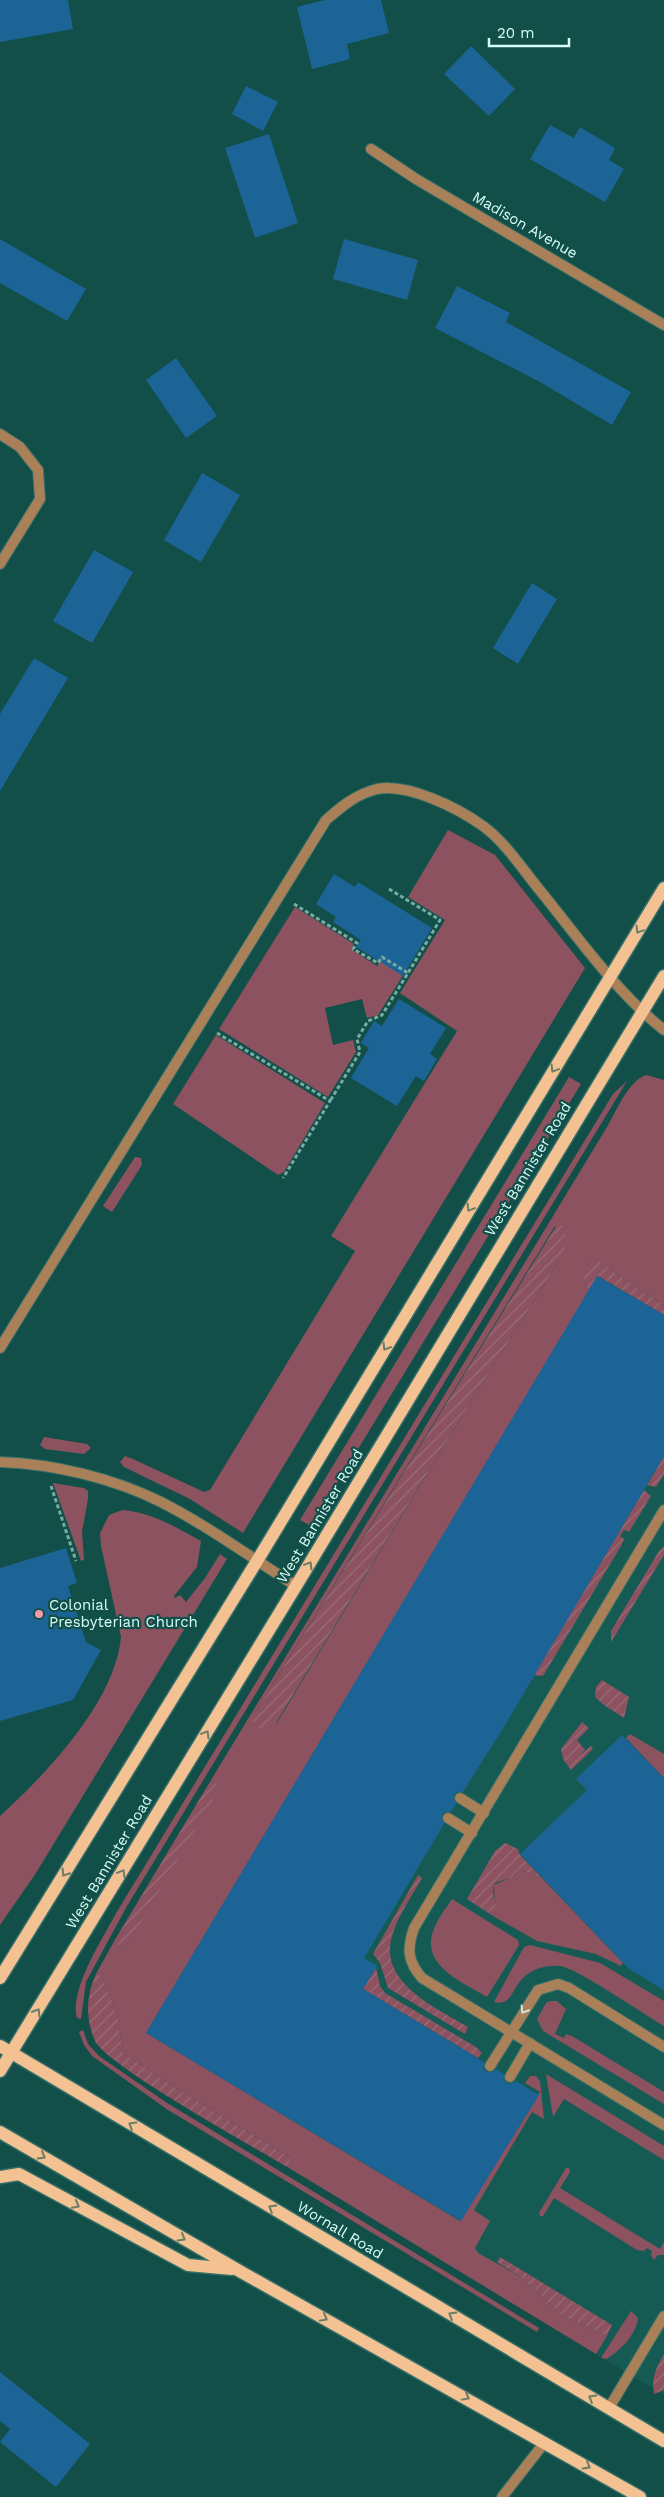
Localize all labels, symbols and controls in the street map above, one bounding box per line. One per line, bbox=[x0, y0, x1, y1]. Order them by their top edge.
scale bar bbox=[489, 15, 569, 47]
text: 20 m bbox=[497, 24, 535, 42]
street label: Madison Avenue bbox=[469, 188, 581, 262]
one-way arrow bbox=[635, 925, 645, 934]
one-way arrow bbox=[551, 1063, 561, 1072]
street label: West Bannister Road bbox=[481, 1099, 575, 1239]
one-way arrow bbox=[467, 1203, 477, 1212]
one-way arrow bbox=[383, 1342, 393, 1351]
street label: West Bannister Road bbox=[273, 1446, 367, 1586]
one-way arrow bbox=[302, 1562, 312, 1571]
place label: Colonial Presbyterian Church bbox=[49, 1596, 198, 1631]
marker: Colonial Presbyterian Church bbox=[33, 1608, 45, 1620]
one-way arrow bbox=[200, 1730, 210, 1739]
street label: West Bannister Road bbox=[62, 1792, 156, 1932]
one-way arrow bbox=[62, 1868, 72, 1877]
one-way arrow bbox=[115, 1869, 125, 1878]
one-way arrow bbox=[521, 2005, 530, 2014]
one-way arrow bbox=[31, 2008, 40, 2017]
one-way arrow bbox=[129, 2121, 138, 2131]
one-way arrow bbox=[37, 2150, 46, 2160]
street label: Wornall Road bbox=[294, 2197, 386, 2263]
one-way arrow bbox=[71, 2199, 80, 2209]
one-way arrow bbox=[268, 2204, 277, 2214]
one-way arrow bbox=[177, 2232, 186, 2242]
one-way arrow bbox=[318, 2312, 327, 2322]
one-way arrow bbox=[449, 2312, 458, 2322]
one-way arrow bbox=[460, 2391, 469, 2401]
one-way arrow bbox=[589, 2394, 598, 2404]
one-way arrow bbox=[582, 2460, 591, 2470]

